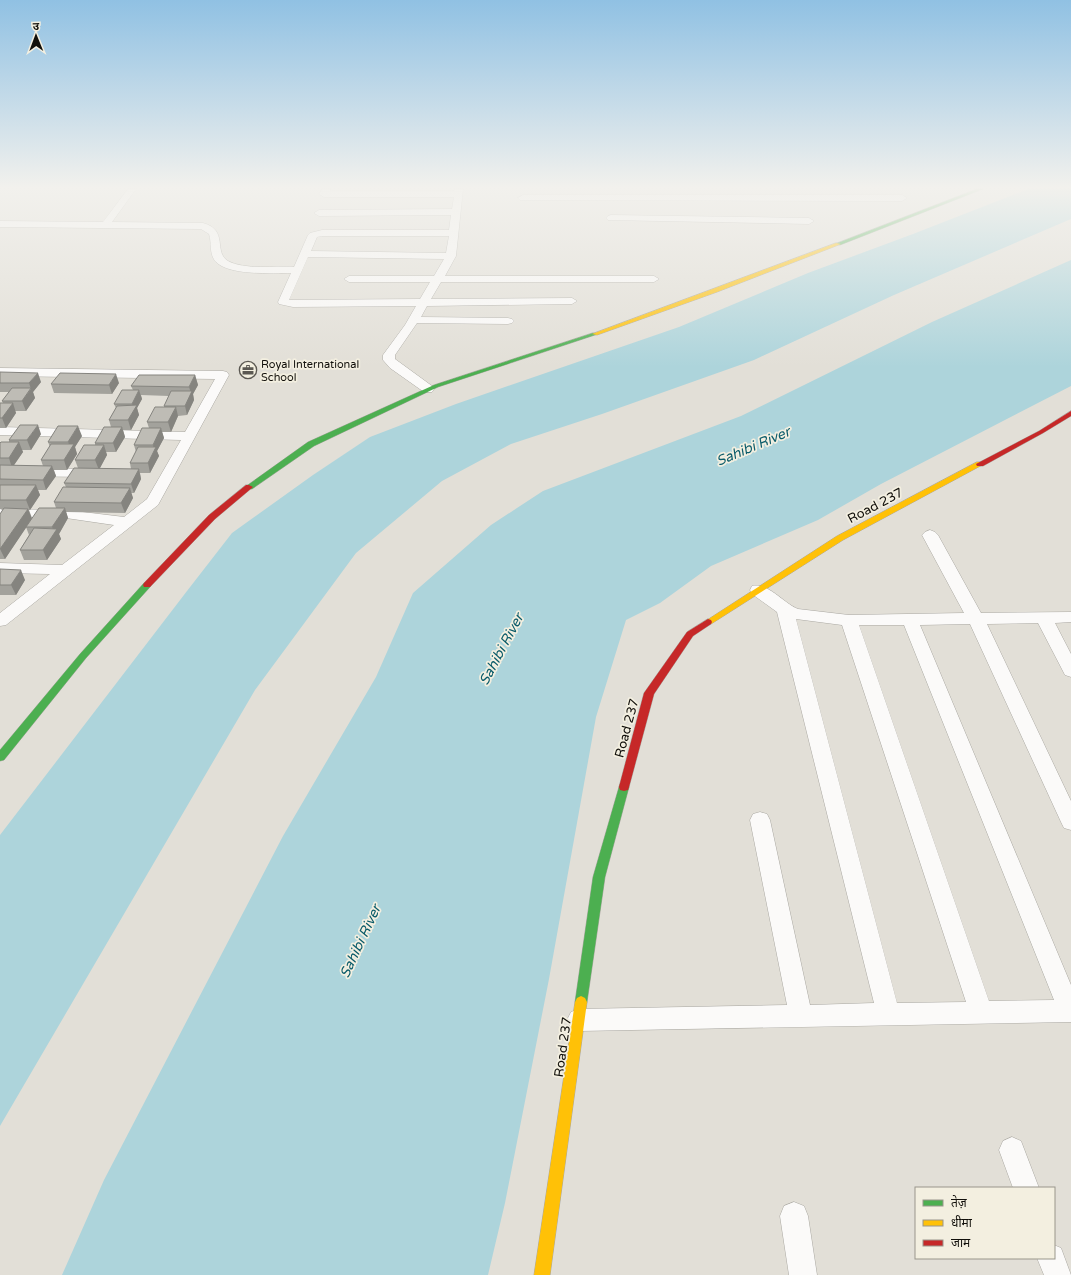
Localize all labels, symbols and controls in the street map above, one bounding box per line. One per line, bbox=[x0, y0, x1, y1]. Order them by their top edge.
north arrow bbox=[16, 16, 56, 56]
text: उ bbox=[33, 20, 40, 33]
place label: Royal International School bbox=[261, 358, 359, 384]
office icon: Royal International School bbox=[238, 360, 258, 380]
water label: Sahibi River bbox=[714, 423, 794, 470]
street label: Road 237 bbox=[845, 485, 906, 527]
water label: Sahibi River bbox=[476, 609, 528, 688]
street label: Road 237 bbox=[611, 697, 643, 760]
water label: Sahibi River bbox=[336, 901, 385, 980]
street label: Road 237 bbox=[551, 1016, 575, 1078]
legend bbox=[915, 1187, 1055, 1259]
text: तेज़ bbox=[951, 1195, 968, 1210]
text: धीमा bbox=[951, 1215, 973, 1230]
text: जाम bbox=[951, 1236, 971, 1250]

